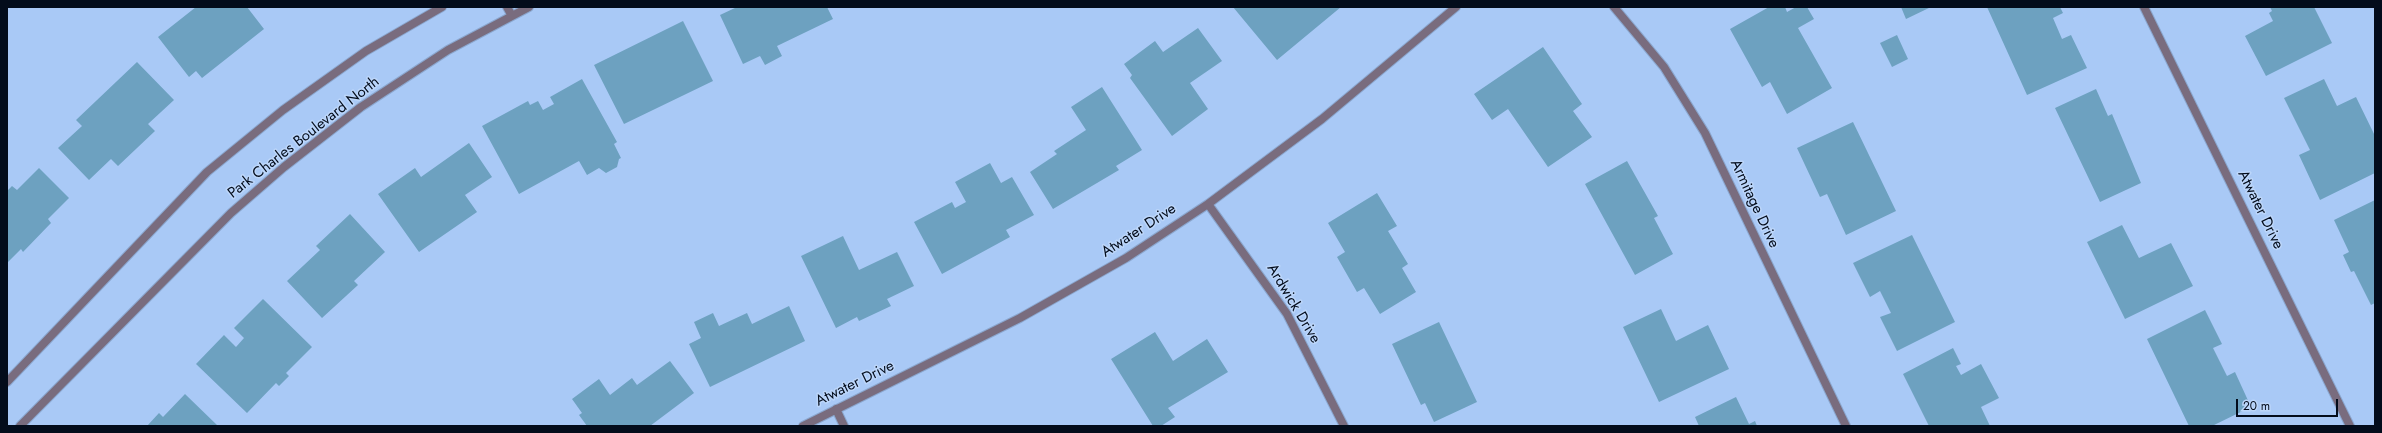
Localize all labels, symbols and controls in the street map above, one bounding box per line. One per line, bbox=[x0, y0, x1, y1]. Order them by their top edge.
street label: Park Charles Boulevard North bbox=[225, 73, 383, 203]
street label: Armitage Drive bbox=[1726, 157, 1782, 251]
street label: Atwater Drive bbox=[2233, 168, 2287, 252]
street label: Atwater Drive bbox=[1098, 200, 1180, 262]
street label: Ardwick Drive bbox=[1262, 261, 1324, 347]
street label: Atwater Drive bbox=[813, 357, 897, 411]
scale bar bbox=[2238, 391, 2340, 417]
text: 20 m bbox=[2243, 397, 2270, 415]

